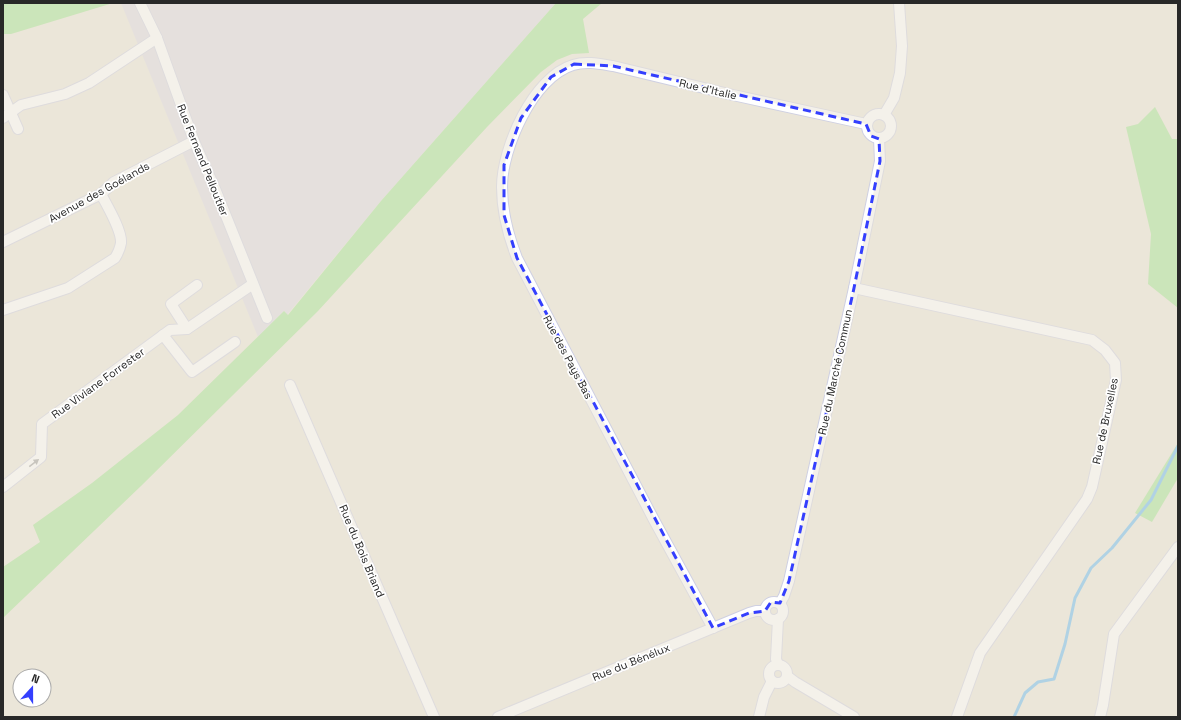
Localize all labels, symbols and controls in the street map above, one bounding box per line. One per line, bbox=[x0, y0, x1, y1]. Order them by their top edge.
street label: Rue d'Italie bbox=[678, 76, 738, 102]
street label: Rue Fernand Pelloutier bbox=[174, 102, 232, 218]
street label: Avenue des Goélands bbox=[46, 158, 152, 226]
street label: Rue du Marché Commun bbox=[815, 308, 855, 436]
street label: Rue des Pays Bas bbox=[540, 313, 596, 401]
street label: Rue Viviane Forrester bbox=[49, 344, 147, 422]
street label: Rue de Bruxelles bbox=[1089, 376, 1121, 465]
one-way arrow bbox=[28, 459, 39, 468]
street label: Rue du Bois Briand bbox=[336, 503, 388, 599]
street label: Rue du Bénélux bbox=[590, 640, 672, 684]
north arrow bbox=[12, 668, 52, 708]
text: N bbox=[30, 671, 42, 687]

